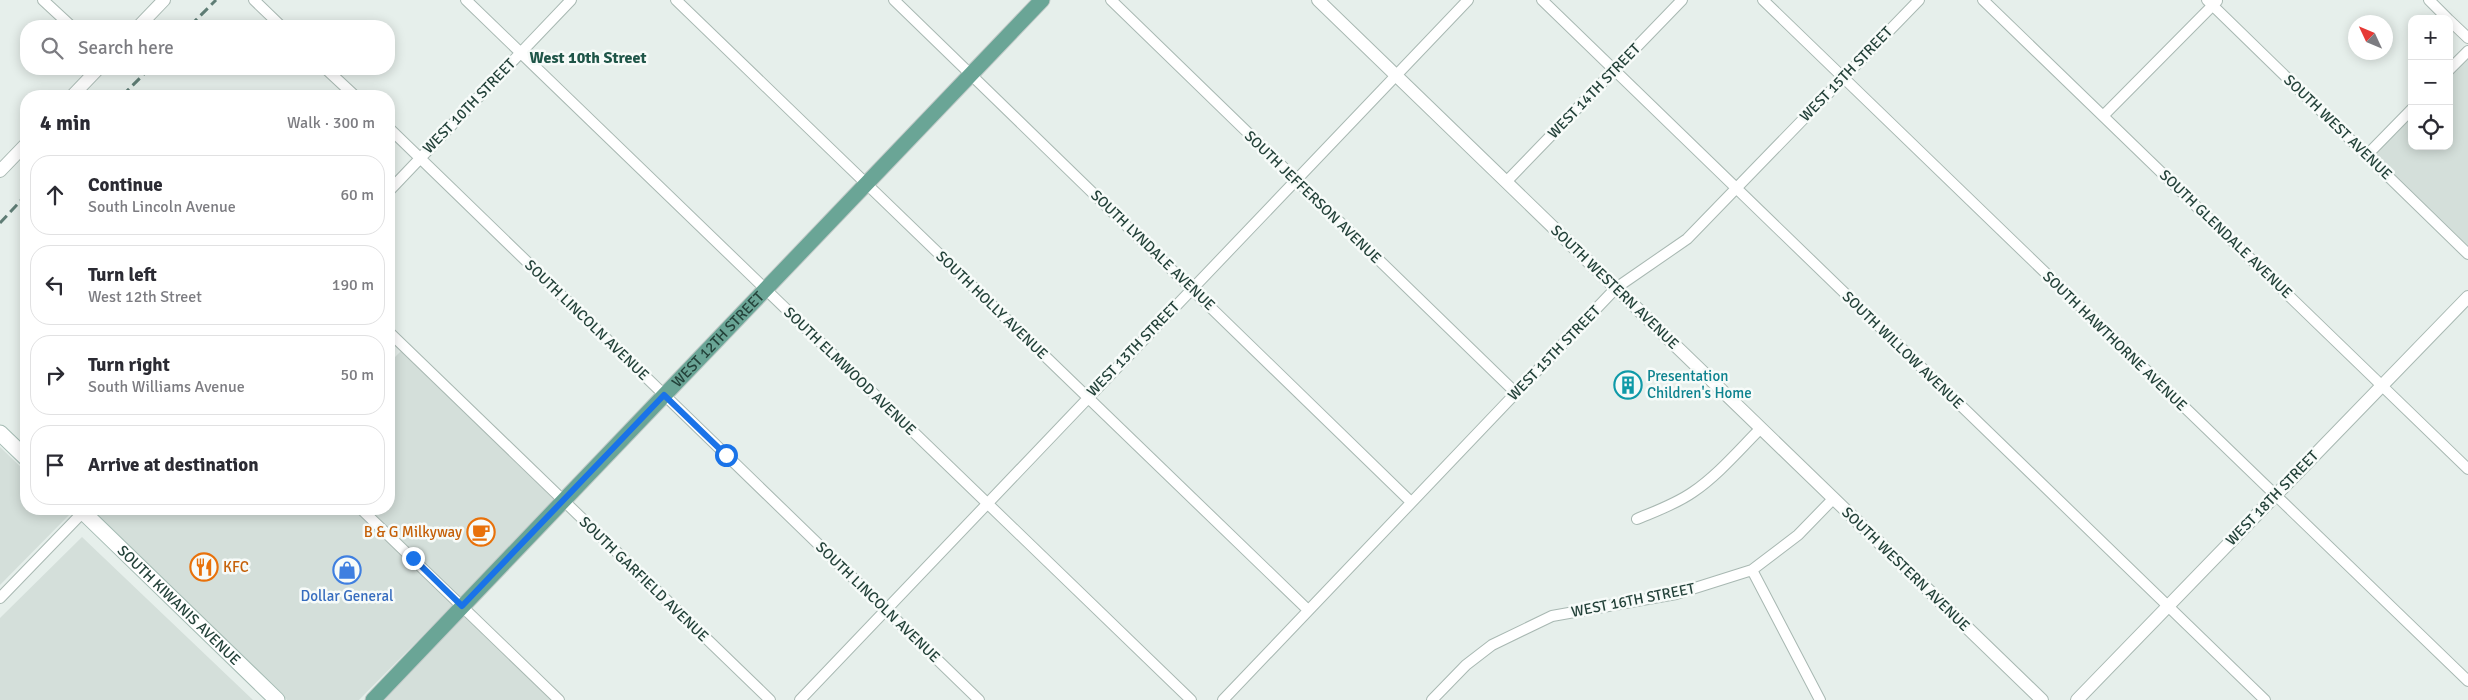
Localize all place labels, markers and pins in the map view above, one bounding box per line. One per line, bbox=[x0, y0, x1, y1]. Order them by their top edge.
place label: Presentation Children's Home bbox=[1647, 367, 1752, 402]
building icon: Presentation Children's Home bbox=[1613, 370, 1643, 400]
cafe icon: B & G Milkyway bbox=[466, 517, 496, 547]
place label: B & G Milkyway bbox=[364, 523, 462, 541]
restaurant icon: KFC bbox=[189, 552, 219, 582]
shop icon: Dollar General bbox=[332, 555, 362, 585]
place label: KFC bbox=[223, 558, 249, 576]
place label: Dollar General bbox=[301, 587, 393, 605]

